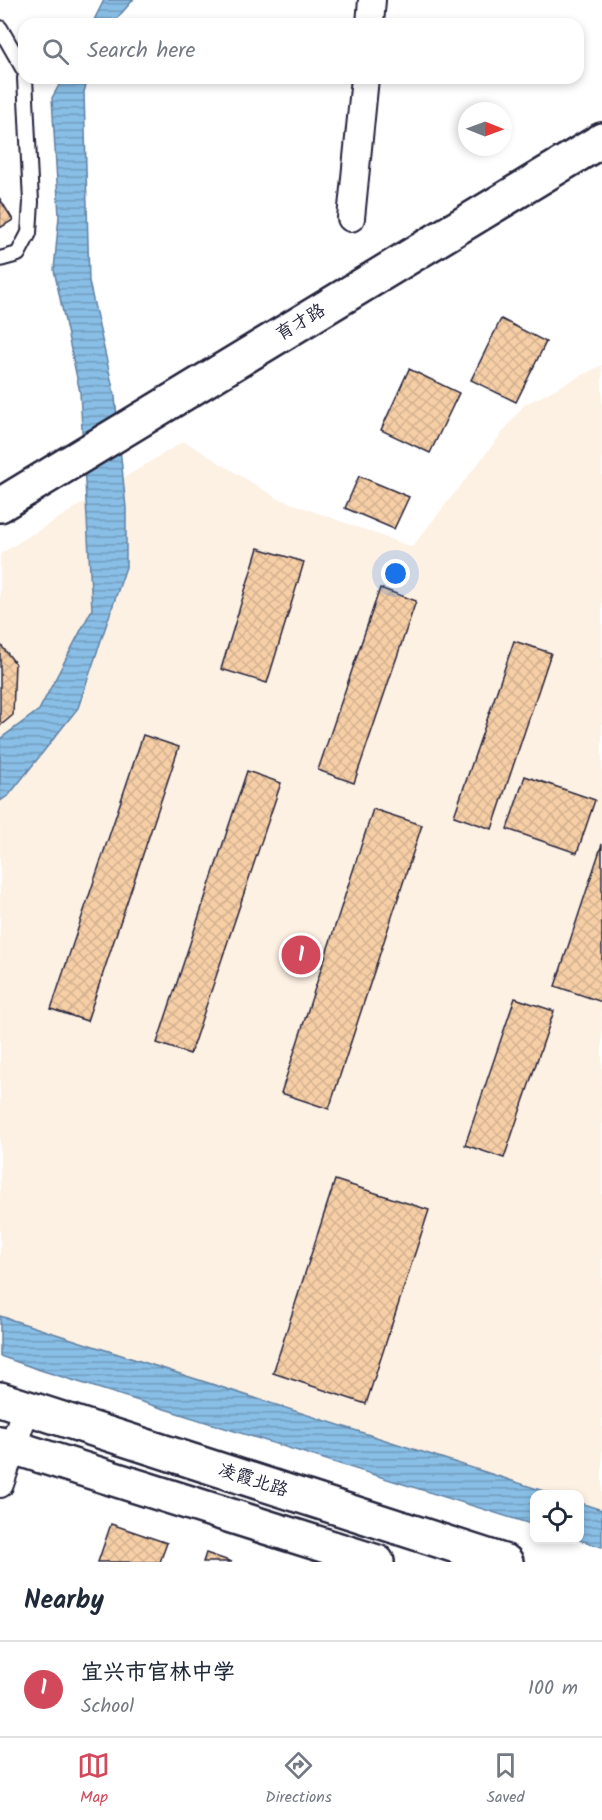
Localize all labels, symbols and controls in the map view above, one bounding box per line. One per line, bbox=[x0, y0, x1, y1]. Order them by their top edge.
search box bbox=[18, 18, 584, 84]
text: Search here bbox=[87, 34, 195, 69]
icon: search bbox=[39, 35, 72, 68]
north arrow bbox=[458, 102, 512, 156]
street label: 育才路 bbox=[270, 297, 332, 349]
your location bbox=[381, 559, 410, 588]
pin: 1 bbox=[282, 932, 320, 978]
street label: 凌霞北路 bbox=[214, 1456, 292, 1506]
map controls bbox=[530, 1490, 584, 1544]
button: locate bbox=[530, 1490, 584, 1544]
text: Nearby bbox=[24, 1580, 104, 1622]
text: 宜兴市官林中学 bbox=[81, 1656, 235, 1691]
text: 1 bbox=[40, 1673, 47, 1705]
text: 100 m bbox=[528, 1673, 578, 1705]
text: School bbox=[81, 1691, 134, 1723]
tab: Map bbox=[77, 1749, 110, 1810]
tab: Directions bbox=[265, 1749, 332, 1810]
tab: Saved bbox=[487, 1749, 525, 1810]

